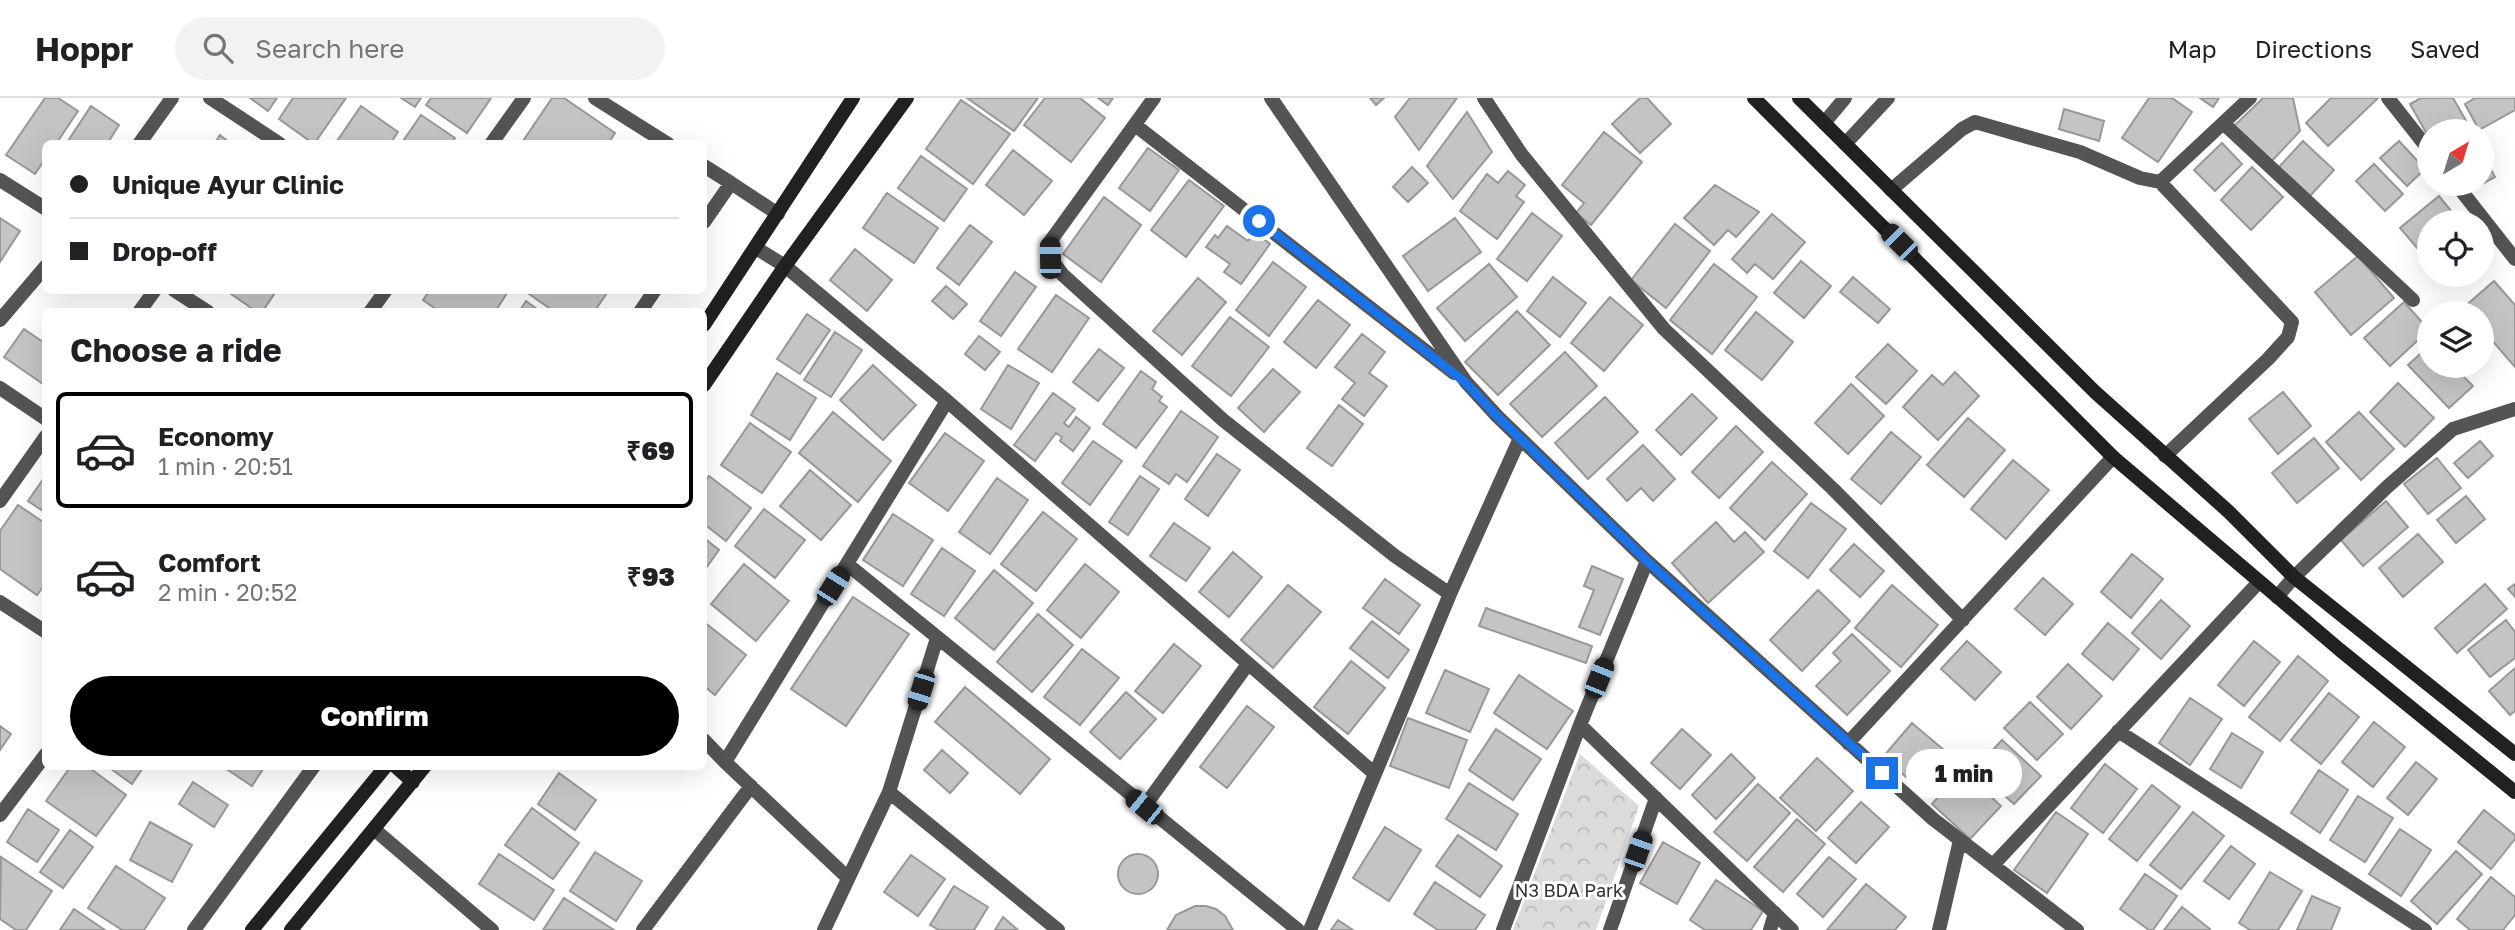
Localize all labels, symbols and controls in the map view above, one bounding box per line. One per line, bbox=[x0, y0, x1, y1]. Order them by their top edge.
search box bbox=[175, 17, 665, 80]
text: Hoppr bbox=[35, 29, 133, 68]
icon: search bbox=[199, 29, 237, 67]
text: Search here bbox=[255, 33, 404, 64]
text: Map bbox=[2168, 34, 2217, 63]
text: Directions bbox=[2255, 34, 2372, 63]
text: Saved bbox=[2410, 34, 2480, 63]
north arrow bbox=[2417, 119, 2494, 196]
map controls bbox=[2417, 119, 2494, 378]
text: Unique Ayur Clinic bbox=[112, 169, 344, 200]
route start bbox=[1243, 205, 1275, 237]
button: locate bbox=[2417, 210, 2494, 287]
car bbox=[1877, 220, 1922, 264]
text: Drop-off bbox=[112, 236, 217, 267]
car bbox=[1040, 237, 1061, 279]
button: layers bbox=[2417, 301, 2494, 378]
text: Choose a ride bbox=[70, 331, 282, 369]
icon: car bbox=[74, 419, 137, 482]
text: Economy bbox=[158, 421, 274, 452]
text: ₹69 bbox=[626, 435, 675, 466]
text: 1 min · 20:51 bbox=[158, 452, 293, 480]
icon: car bbox=[74, 545, 137, 608]
text: Comfort bbox=[158, 547, 261, 578]
text: ₹93 bbox=[627, 561, 675, 592]
car bbox=[813, 563, 854, 609]
text: 2 min · 20:52 bbox=[158, 578, 297, 606]
car bbox=[1582, 655, 1617, 701]
car bbox=[905, 667, 938, 713]
button: Confirm bbox=[70, 676, 679, 756]
callout: 1 min bbox=[1906, 748, 2022, 798]
route end bbox=[1866, 757, 1898, 789]
text: 1 min bbox=[1935, 759, 1993, 787]
car bbox=[1122, 786, 1167, 828]
car bbox=[1622, 828, 1655, 874]
park label: N3 BDA Park bbox=[1515, 879, 1623, 901]

